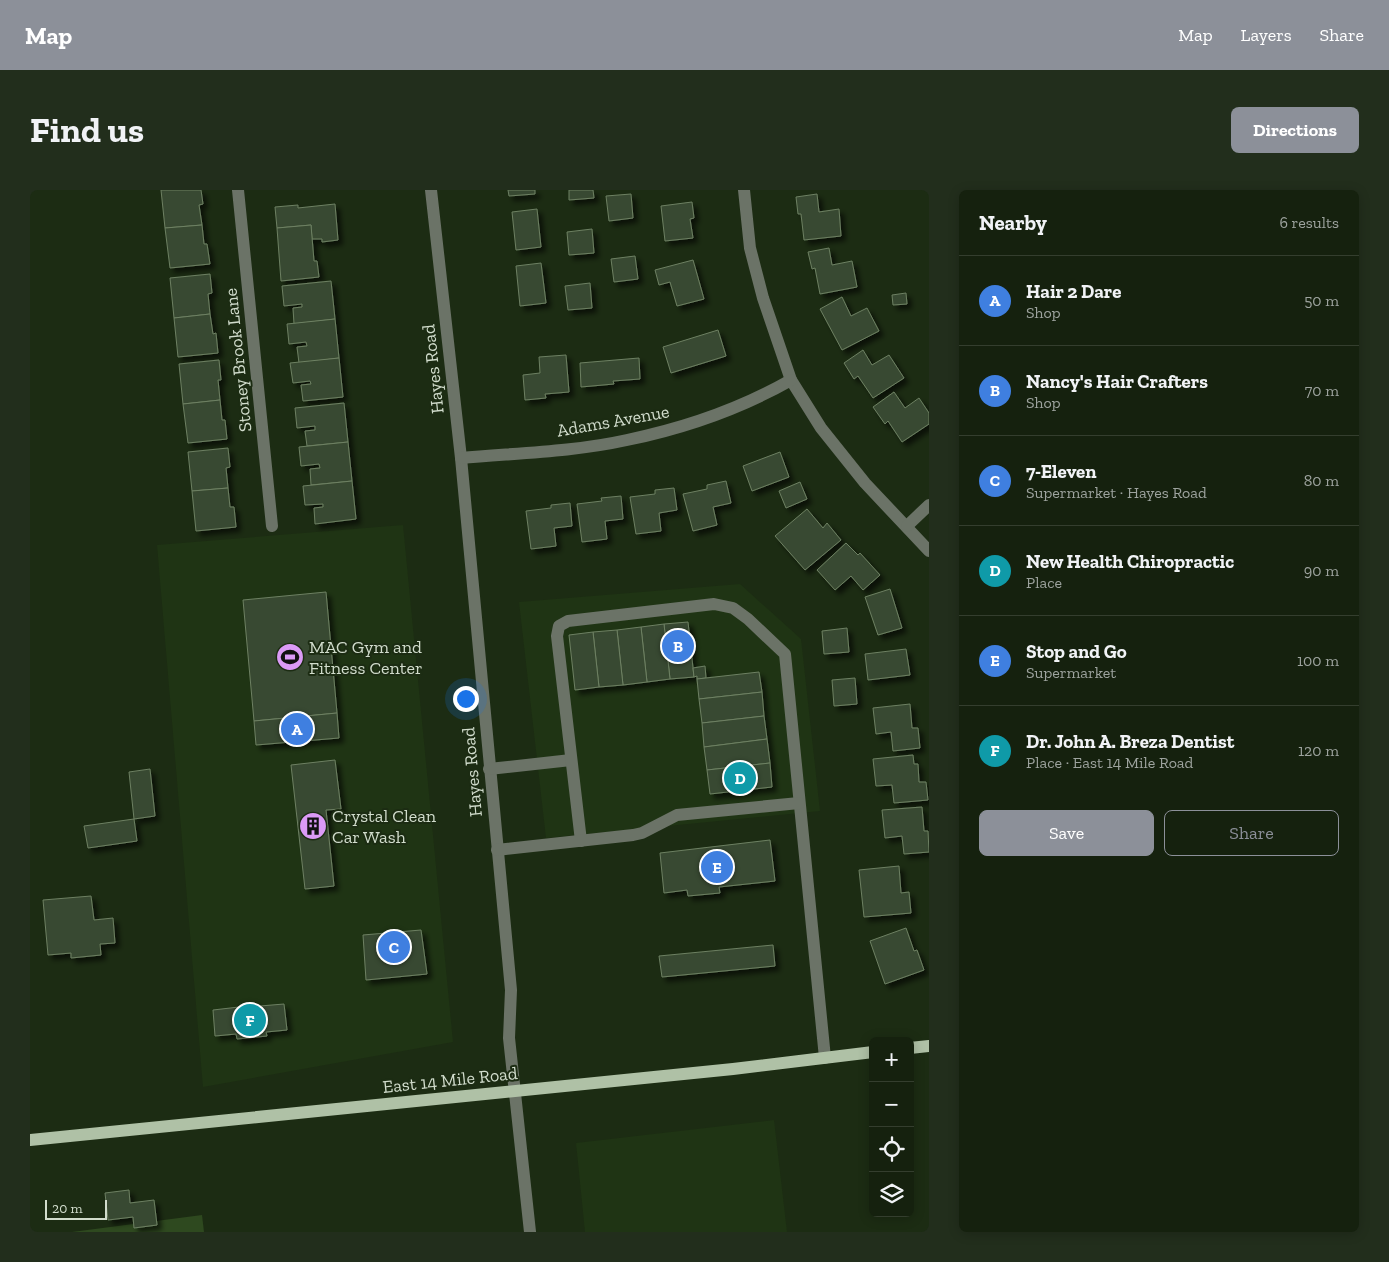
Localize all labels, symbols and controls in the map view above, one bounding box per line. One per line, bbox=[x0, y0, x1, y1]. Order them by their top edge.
text: Map bbox=[25, 21, 72, 50]
text: Map bbox=[1178, 24, 1213, 46]
text: Layers bbox=[1241, 24, 1292, 46]
text: Share bbox=[1320, 24, 1364, 46]
button: Directions bbox=[1231, 107, 1359, 153]
text: Find us bbox=[30, 109, 144, 151]
text: Nearby bbox=[979, 210, 1047, 235]
text: 6 results bbox=[1279, 213, 1339, 232]
text: Hair 2 Dare bbox=[1026, 280, 1121, 303]
street label: Stoney Brook Lane bbox=[220, 287, 256, 433]
text: A bbox=[990, 291, 1001, 310]
text: 50 m bbox=[1304, 291, 1339, 310]
text: Shop bbox=[1026, 303, 1061, 322]
street label: Hayes Road bbox=[417, 323, 449, 415]
text: Nancy's Hair Crafters bbox=[1026, 370, 1208, 393]
text: B bbox=[990, 381, 1000, 400]
text: 70 m bbox=[1305, 381, 1339, 400]
text: Shop bbox=[1026, 393, 1061, 412]
street label: Adams Avenue bbox=[555, 400, 671, 442]
text: 7-Eleven bbox=[1026, 460, 1097, 483]
text: C bbox=[990, 471, 1000, 490]
text: 80 m bbox=[1304, 471, 1339, 490]
text: Supermarket · Hayes Road bbox=[1026, 483, 1207, 502]
text: New Health Chiropractic bbox=[1026, 550, 1234, 573]
text: D bbox=[989, 561, 1001, 580]
text: 90 m bbox=[1304, 561, 1339, 580]
text: Place bbox=[1026, 573, 1062, 592]
pin: B bbox=[662, 627, 694, 665]
place label: MAC Gym and Fitness Center bbox=[309, 636, 423, 679]
text: Stop and Go bbox=[1026, 640, 1127, 663]
sports icon: MAC Gym and Fitness Center bbox=[275, 642, 305, 672]
text: E bbox=[990, 651, 1000, 670]
text: 100 m bbox=[1297, 651, 1339, 670]
text: Supermarket bbox=[1026, 663, 1116, 682]
your location bbox=[453, 686, 479, 712]
pin: A bbox=[281, 710, 313, 748]
street label: Hayes Road bbox=[457, 726, 487, 818]
text: Dr. John A. Breza Dentist bbox=[1026, 730, 1234, 753]
text: F bbox=[990, 741, 1000, 760]
text: 120 m bbox=[1298, 741, 1339, 760]
text: Place · East 14 Mile Road bbox=[1026, 753, 1193, 772]
pin: D bbox=[724, 759, 756, 797]
place label: Crystal Clean Car Wash bbox=[332, 805, 437, 848]
button: Save bbox=[979, 810, 1154, 856]
button: Share bbox=[1164, 810, 1339, 856]
building icon: Crystal Clean Car Wash bbox=[298, 811, 328, 841]
pin: E bbox=[701, 848, 733, 886]
pin: C bbox=[378, 928, 410, 966]
pin: F bbox=[234, 1001, 266, 1039]
map controls bbox=[869, 1037, 914, 1217]
button: + bbox=[869, 1037, 914, 1082]
street label: East 14 Mile Road bbox=[381, 1062, 519, 1098]
button: − bbox=[869, 1082, 914, 1127]
button: locate bbox=[869, 1127, 914, 1172]
button: layers bbox=[869, 1172, 914, 1217]
scale bar bbox=[45, 1197, 108, 1220]
text: 20 m bbox=[52, 1200, 83, 1217]

